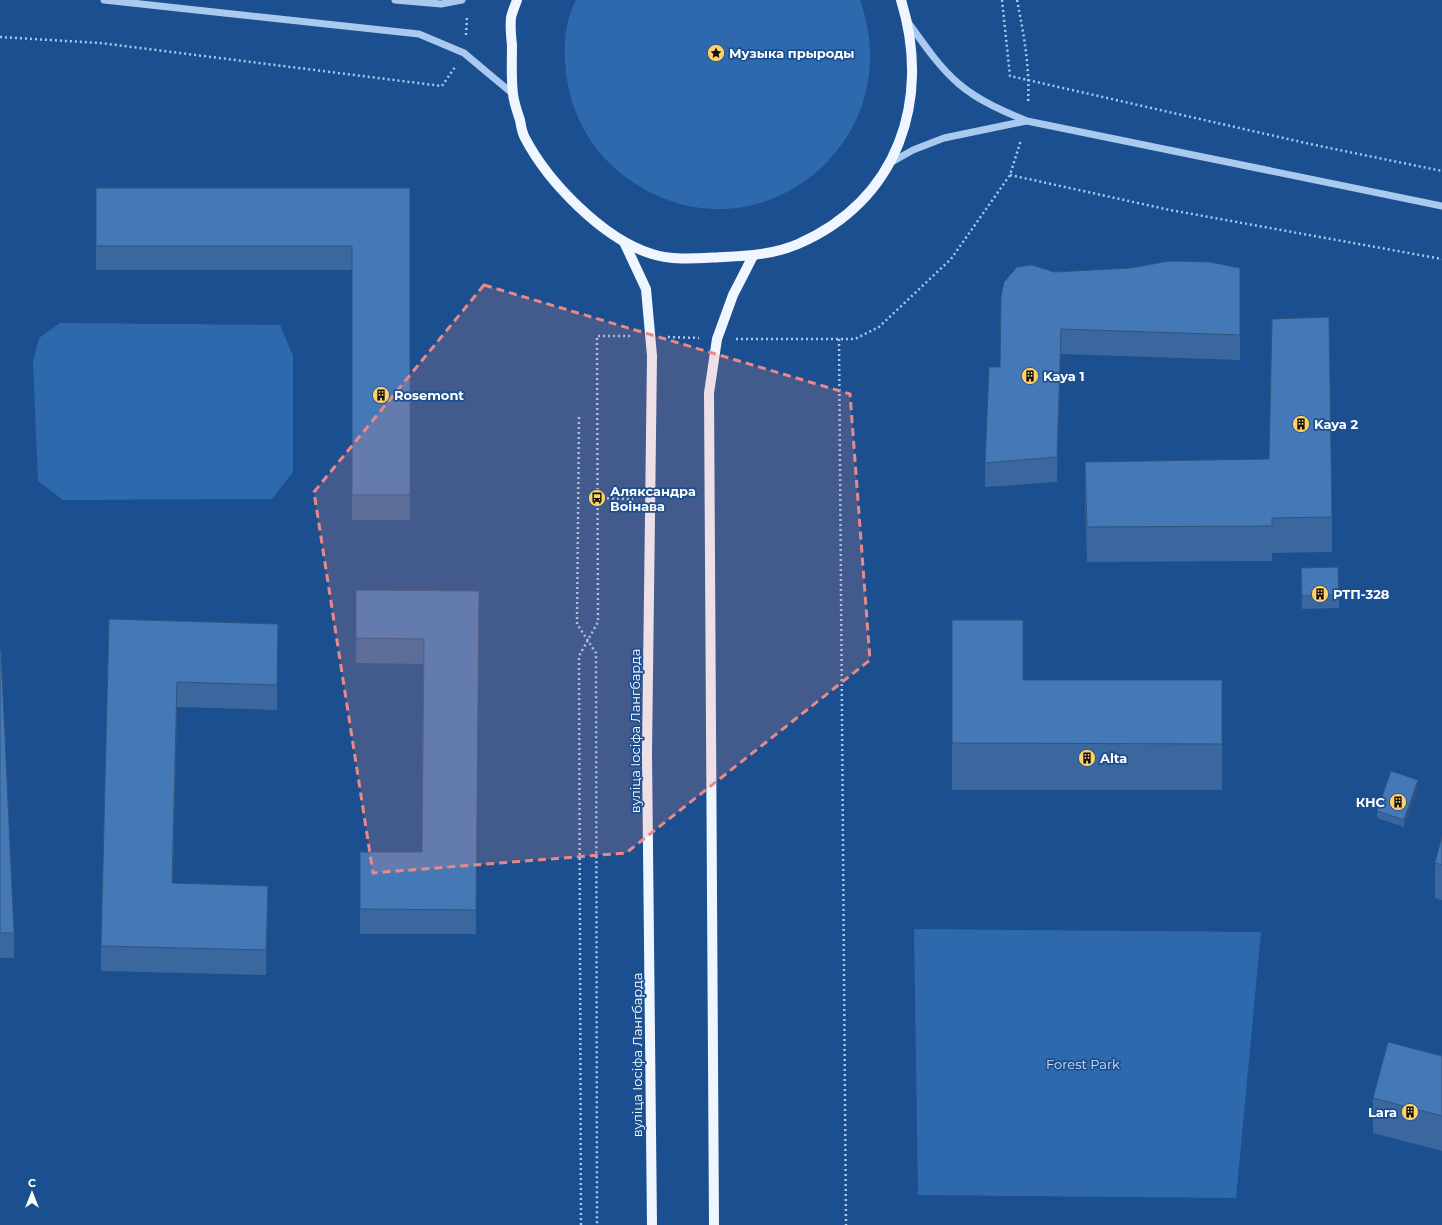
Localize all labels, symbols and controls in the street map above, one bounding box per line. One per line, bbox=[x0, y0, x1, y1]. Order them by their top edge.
place icon: Музыка прыроды bbox=[706, 43, 726, 63]
place label: Музыка прыроды bbox=[729, 45, 855, 61]
building icon: Kaya 1 bbox=[1020, 366, 1040, 386]
place label: Kaya 1 bbox=[1043, 368, 1085, 384]
building icon: Rosemont bbox=[371, 385, 391, 405]
place label: Rosemont bbox=[394, 387, 464, 403]
building icon: Kaya 2 bbox=[1291, 414, 1311, 434]
place label: Kaya 2 bbox=[1314, 416, 1359, 432]
place label: Аляксандра Воінава bbox=[610, 483, 696, 514]
bus stop icon: Аляксандра Воінава bbox=[587, 488, 607, 508]
building icon: РТП-328 bbox=[1310, 584, 1330, 604]
place label: РТП-328 bbox=[1333, 586, 1390, 602]
street label: вуліца Іосіфа Лангбарда bbox=[627, 649, 643, 813]
building icon: Alta bbox=[1077, 748, 1097, 768]
place label: Alta bbox=[1099, 750, 1127, 766]
building icon: КНС bbox=[1388, 792, 1408, 812]
place label: КНС bbox=[1356, 794, 1386, 810]
street label: вуліца Іосіфа Лангбарда bbox=[629, 973, 645, 1137]
park label: Forest Park bbox=[1046, 1056, 1120, 1072]
building icon: Lara bbox=[1400, 1102, 1420, 1122]
place label: Lara bbox=[1368, 1104, 1397, 1120]
north arrow bbox=[12, 1173, 52, 1213]
text: С bbox=[28, 1176, 36, 1190]

